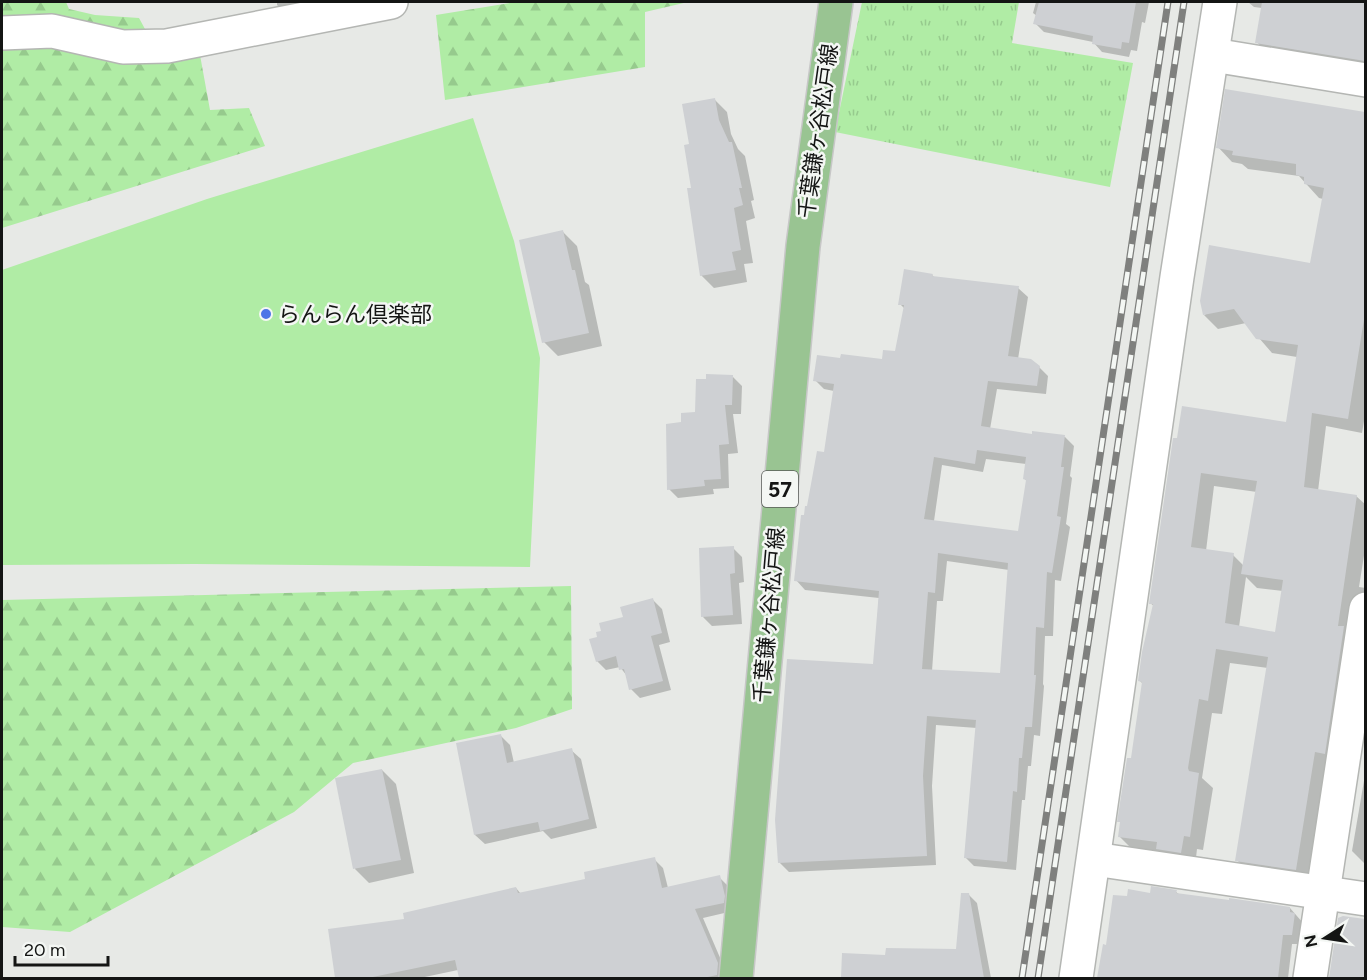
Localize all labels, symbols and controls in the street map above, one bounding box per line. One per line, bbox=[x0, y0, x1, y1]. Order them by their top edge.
street label: 千葉鎌ヶ谷松戸線 bbox=[792, 42, 844, 220]
place label: らんらん倶楽部 bbox=[278, 301, 432, 328]
marker: らんらん倶楽部 bbox=[259, 307, 273, 321]
road number: 57 bbox=[762, 471, 798, 507]
street label: 千葉鎌ヶ谷松戸線 bbox=[748, 526, 790, 704]
north arrow bbox=[1295, 908, 1355, 968]
scale bar bbox=[15, 929, 108, 967]
text: N bbox=[1300, 933, 1321, 949]
text: 20 m bbox=[24, 939, 65, 961]

